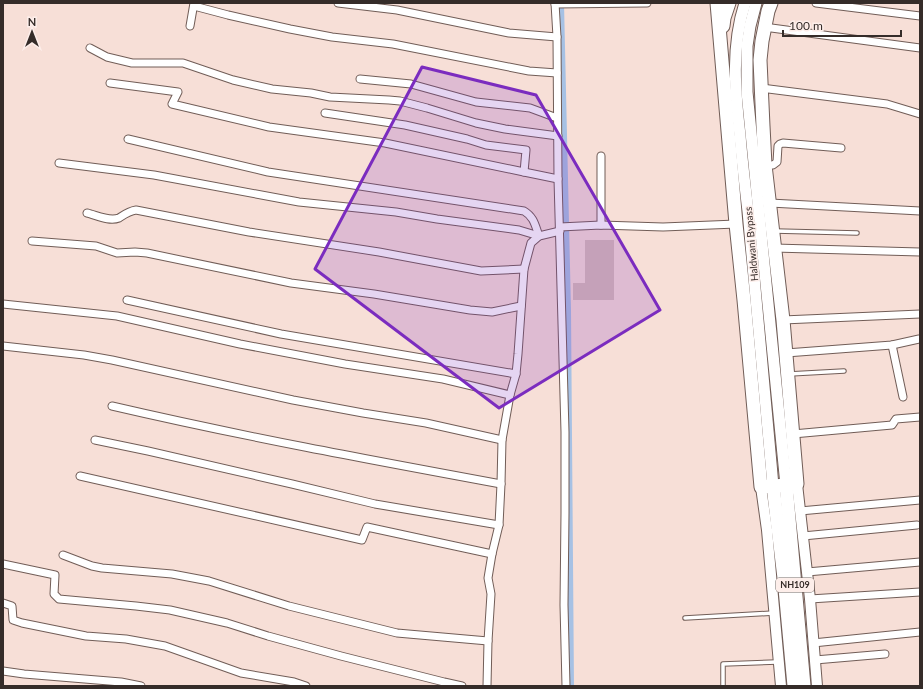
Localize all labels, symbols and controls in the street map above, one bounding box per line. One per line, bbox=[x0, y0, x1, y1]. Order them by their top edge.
north arrow bbox=[12, 12, 52, 52]
scale bar bbox=[783, 12, 901, 38]
text: N bbox=[28, 15, 36, 28]
text: 100 m bbox=[789, 18, 823, 33]
street label: Haldwani Bypass bbox=[742, 206, 760, 282]
road number: NH109 bbox=[776, 578, 814, 592]

